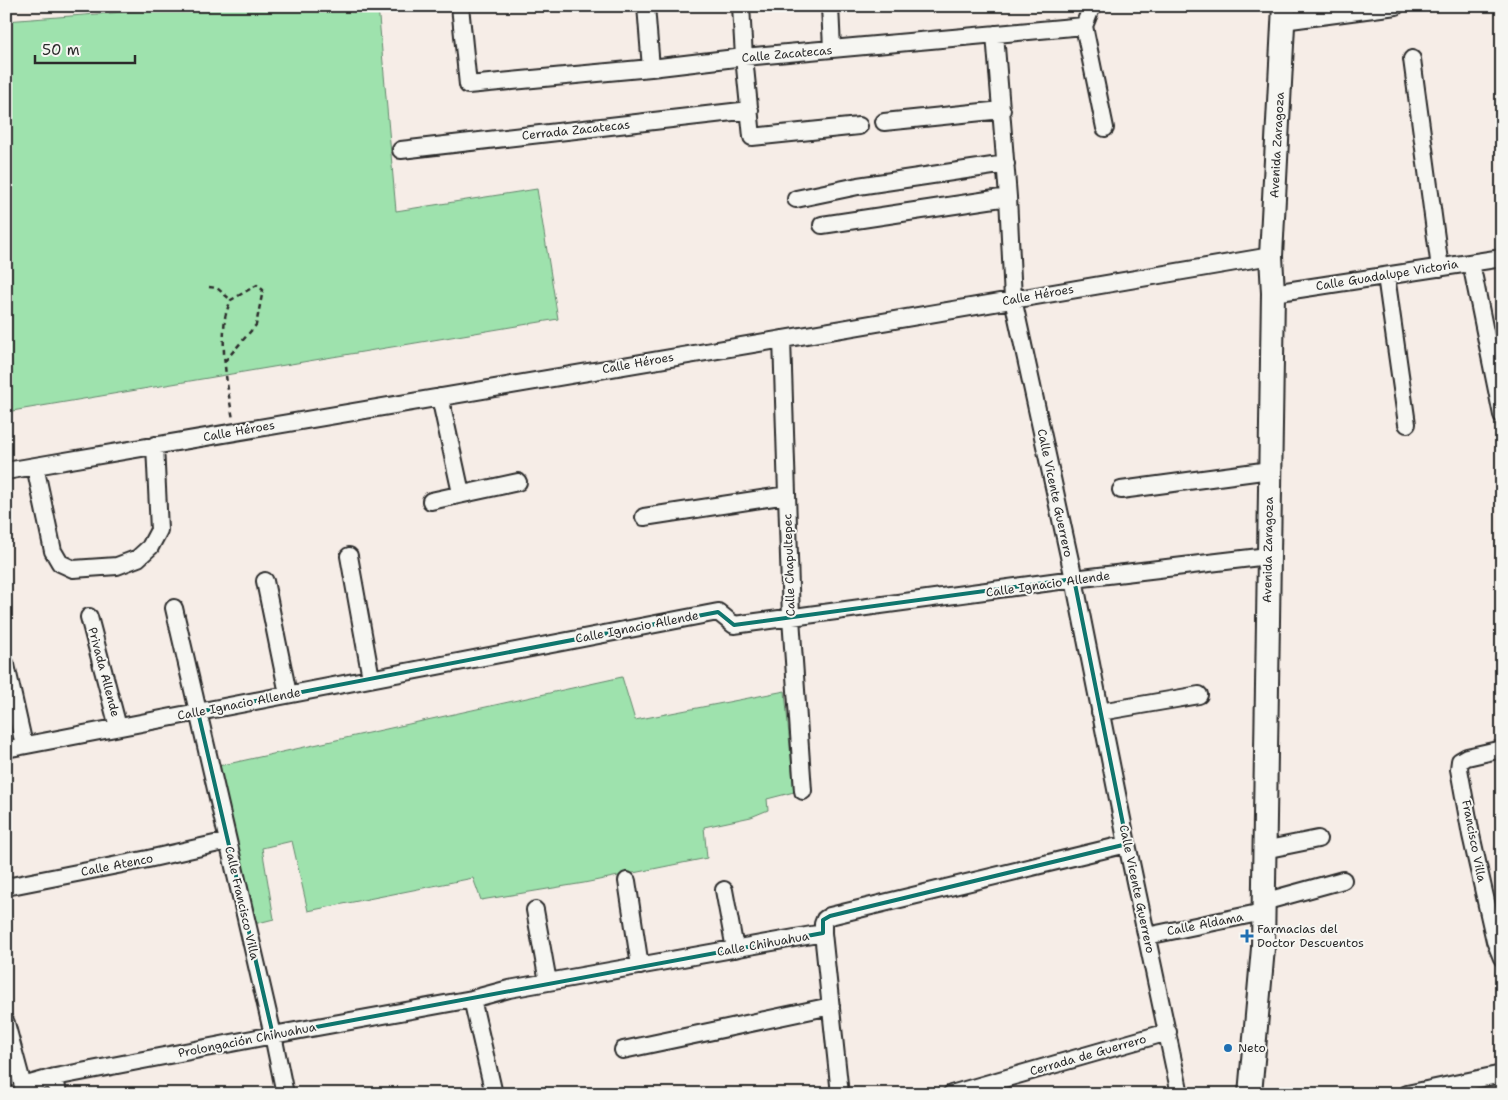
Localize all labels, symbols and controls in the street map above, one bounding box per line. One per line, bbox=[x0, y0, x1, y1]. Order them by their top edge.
scale bar bbox=[35, 32, 135, 64]
text: 50 m bbox=[42, 40, 80, 60]
street label: Calle Zacatecas bbox=[741, 42, 833, 66]
street label: Avenida Zaragoza bbox=[1266, 91, 1288, 198]
street label: Cerrada Zacatecas bbox=[521, 116, 631, 144]
street label: Calle Guadalupe Victoria bbox=[1315, 256, 1460, 294]
street label: Calle Héroes bbox=[1001, 281, 1075, 309]
street label: Calle Héroes bbox=[601, 349, 675, 377]
street label: Calle Héroes bbox=[202, 417, 276, 445]
street label: Calle Vicente Guerrero bbox=[1034, 427, 1076, 559]
street label: Avenida Zaragoza bbox=[1259, 496, 1277, 603]
street label: Calle Chapultepec bbox=[779, 513, 799, 617]
street label: Calle Ignacio Allende bbox=[985, 567, 1111, 601]
street label: Calle Ignacio Allende bbox=[574, 607, 700, 647]
street label: Privada Allende bbox=[84, 625, 124, 719]
street label: Calle Ignacio Allende bbox=[176, 684, 302, 724]
street label: Francisco Villa bbox=[1458, 798, 1490, 884]
street label: Calle Vicente Guerrero bbox=[1116, 823, 1158, 955]
street label: Calle Francisco Villa bbox=[221, 845, 263, 962]
street label: Calle Atenco bbox=[80, 850, 154, 880]
street label: Calle Aldama bbox=[1165, 909, 1245, 939]
place label: Farmacias del Doctor Descuentos bbox=[1257, 921, 1364, 951]
street label: Calle Chihuahua bbox=[716, 928, 811, 960]
marker: Farmacias del Doctor Descuentos bbox=[1241, 930, 1253, 942]
street label: Prolongación Chihuahua bbox=[177, 1019, 318, 1061]
street label: Cerrada de Guerrero bbox=[1028, 1031, 1148, 1079]
place label: Neto bbox=[1238, 1040, 1266, 1056]
marker: Neto bbox=[1222, 1042, 1234, 1054]

